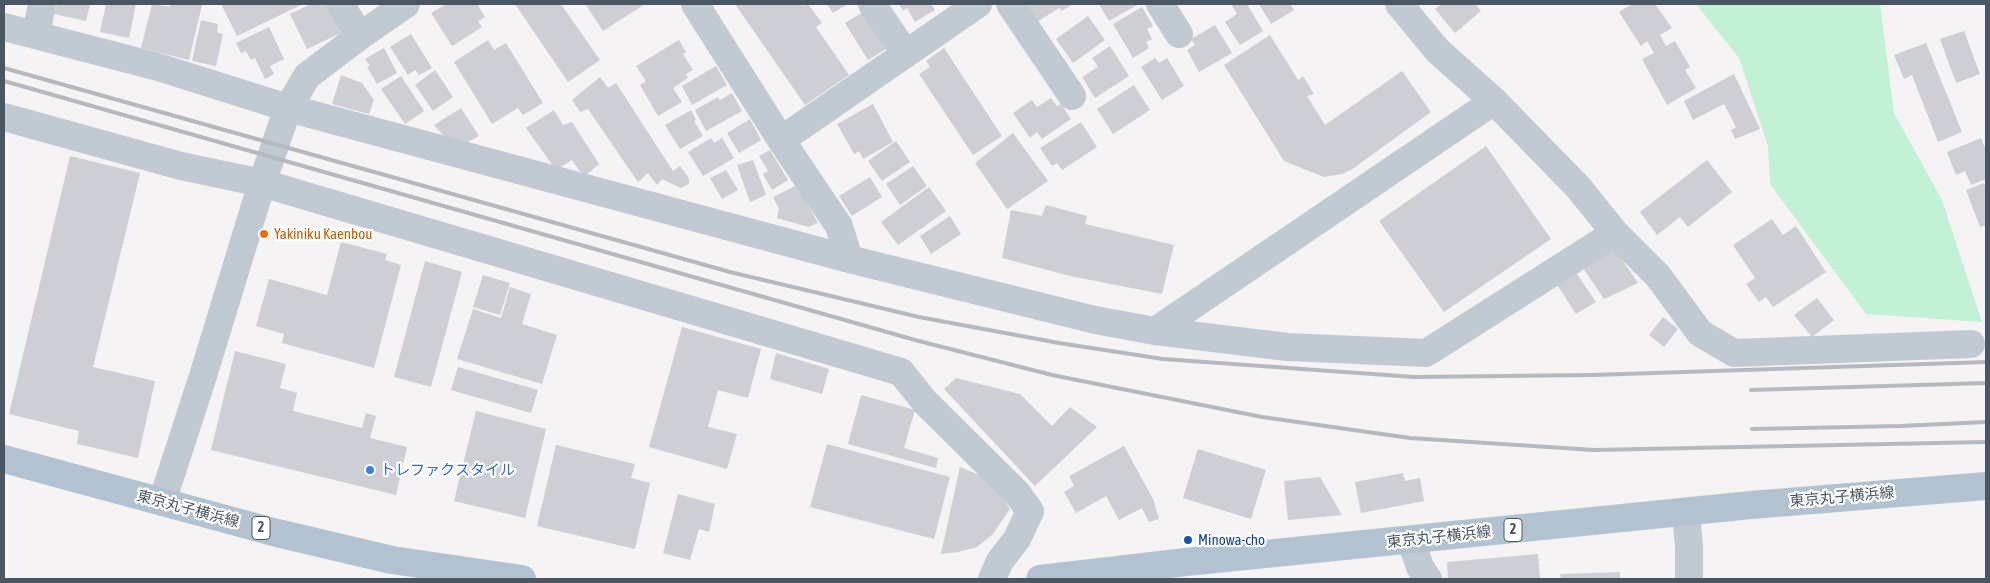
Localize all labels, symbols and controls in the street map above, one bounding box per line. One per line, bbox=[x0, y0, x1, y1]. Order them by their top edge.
place label: Yakiniku Kaenbou bbox=[274, 225, 372, 243]
marker: Yakiniku Kaenbou bbox=[258, 228, 270, 240]
place label: トレファクスタイル bbox=[380, 461, 515, 479]
marker: トレファクスタイル bbox=[364, 464, 376, 476]
street label: 東京丸子横浜線 bbox=[1789, 483, 1895, 511]
street label: 東京丸子横浜線 bbox=[135, 487, 241, 531]
road number: 2 bbox=[252, 516, 270, 540]
road number: 2 bbox=[1504, 518, 1522, 542]
street label: 東京丸子横浜線 bbox=[1386, 523, 1492, 551]
place label: Minowa-cho bbox=[1198, 531, 1265, 549]
marker: Minowa-cho bbox=[1182, 534, 1194, 546]

